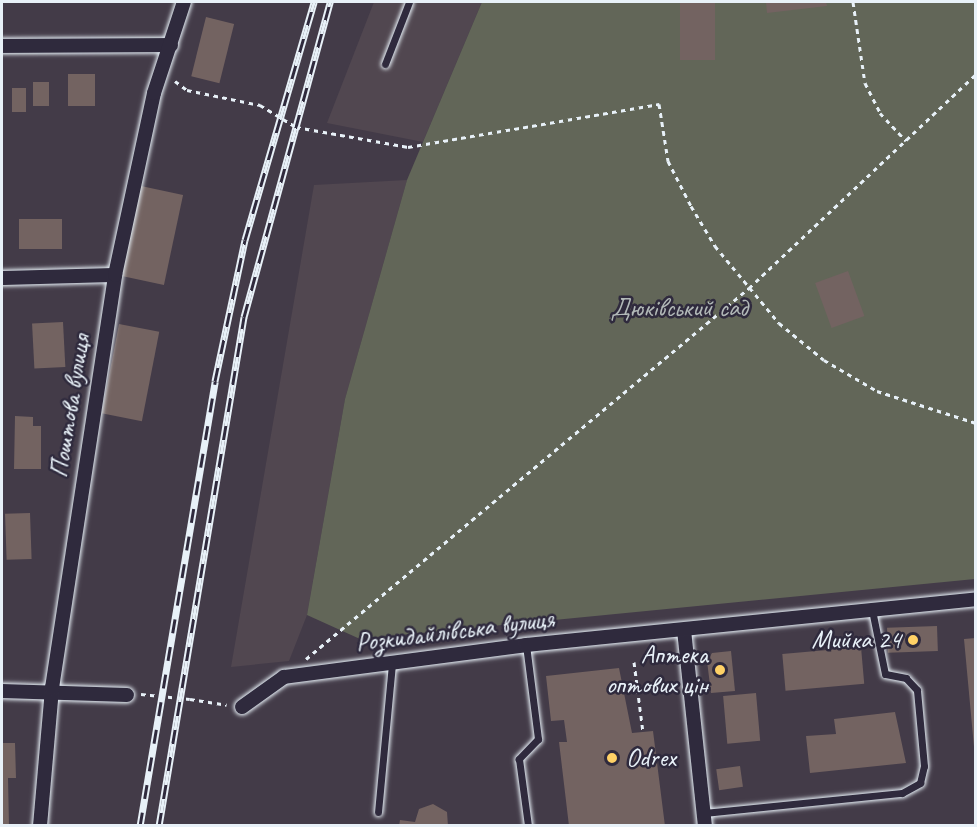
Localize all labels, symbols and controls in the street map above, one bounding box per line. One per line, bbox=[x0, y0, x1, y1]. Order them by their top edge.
park label: Дюківський сад bbox=[610, 292, 748, 324]
street label: Поштова вулиця bbox=[43, 332, 97, 480]
street label: Розкидайлівська вулиця bbox=[353, 603, 557, 659]
place label: Мийка 24 bbox=[811, 624, 901, 656]
marker: Мийка 24 bbox=[906, 633, 920, 647]
place label: Аптека оптових цін bbox=[605, 639, 708, 700]
marker: Аптека оптових цін bbox=[713, 663, 727, 677]
place label: Odrex bbox=[626, 742, 676, 774]
marker: Odrex bbox=[603, 749, 621, 767]

